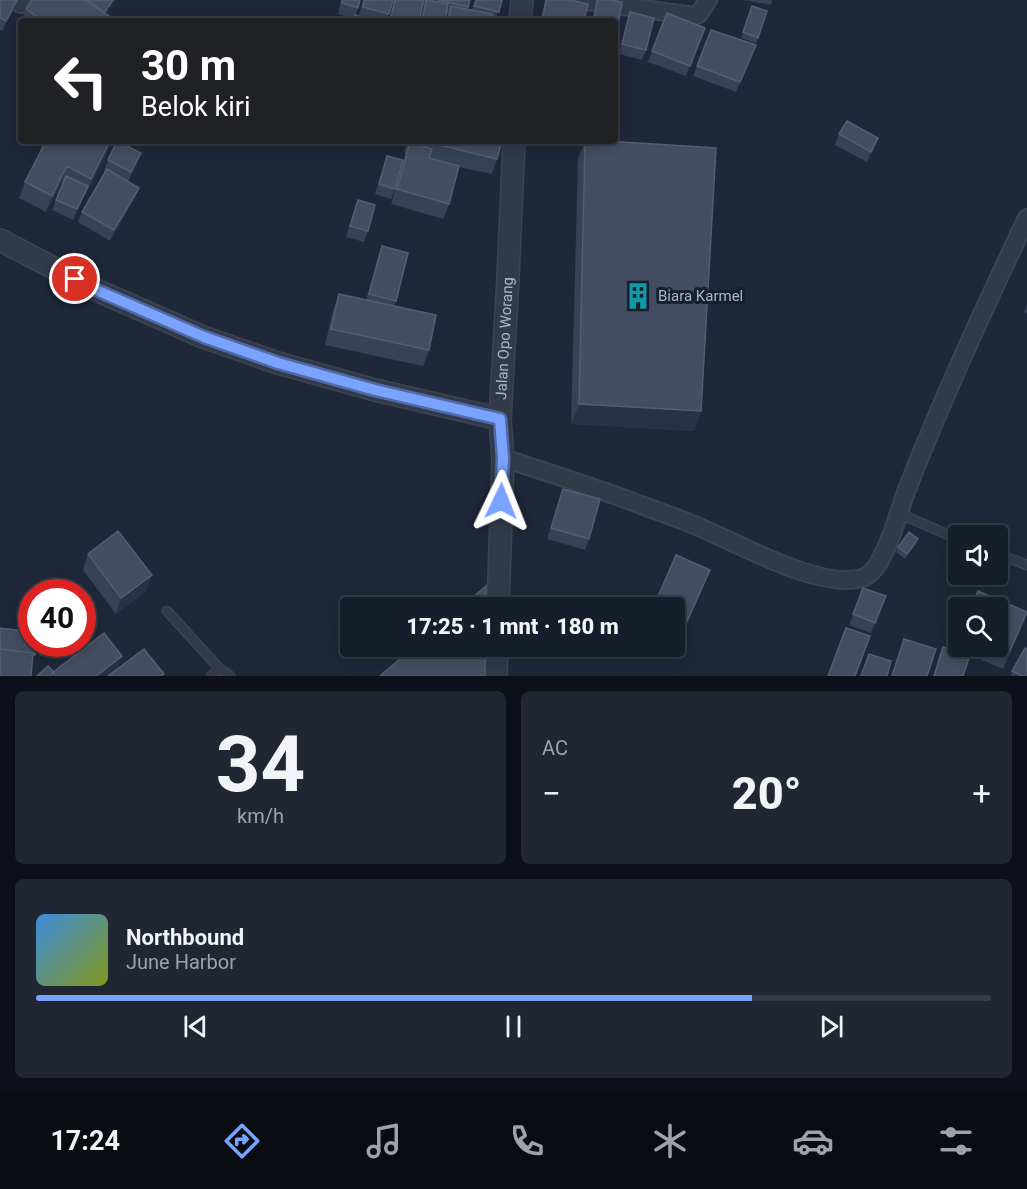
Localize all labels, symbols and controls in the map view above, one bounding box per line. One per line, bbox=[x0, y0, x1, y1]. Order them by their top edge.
text: 30 m bbox=[141, 41, 236, 90]
icon: left bbox=[42, 42, 120, 120]
text: Belok kiri bbox=[141, 91, 250, 123]
pin bbox=[49, 253, 100, 304]
icon: arrive bbox=[58, 262, 91, 295]
street label: Jalan Opo Worang bbox=[492, 277, 517, 400]
building icon: Biara Karmel bbox=[623, 281, 653, 311]
place label: Biara Karmel bbox=[658, 287, 743, 305]
position arrow bbox=[469, 469, 533, 533]
map controls bbox=[948, 525, 1008, 657]
button: sound bbox=[948, 525, 1008, 585]
speed limit sign: 40 bbox=[18, 579, 96, 657]
button: search bbox=[948, 597, 1008, 657]
text: 17:25 · 1 mnt · 180 m bbox=[406, 614, 619, 639]
text: 34 bbox=[216, 719, 305, 810]
text: AC bbox=[542, 736, 568, 760]
text: 20° bbox=[732, 767, 801, 820]
text: − bbox=[542, 774, 561, 813]
text: + bbox=[972, 774, 991, 813]
text: km/h bbox=[237, 804, 284, 828]
text: Northbound bbox=[126, 925, 244, 950]
text: June Harbor bbox=[126, 950, 236, 974]
icon: previous bbox=[179, 1010, 212, 1043]
icon: pause bbox=[497, 1010, 530, 1043]
icon: next bbox=[815, 1010, 848, 1043]
icon: directions bbox=[221, 1120, 263, 1162]
icon: music bbox=[363, 1120, 405, 1162]
icon: phone bbox=[506, 1120, 548, 1162]
icon: climate bbox=[649, 1120, 691, 1162]
icon: car bbox=[792, 1120, 834, 1162]
icon: filters bbox=[935, 1120, 977, 1162]
text: 17:24 bbox=[50, 1125, 120, 1157]

